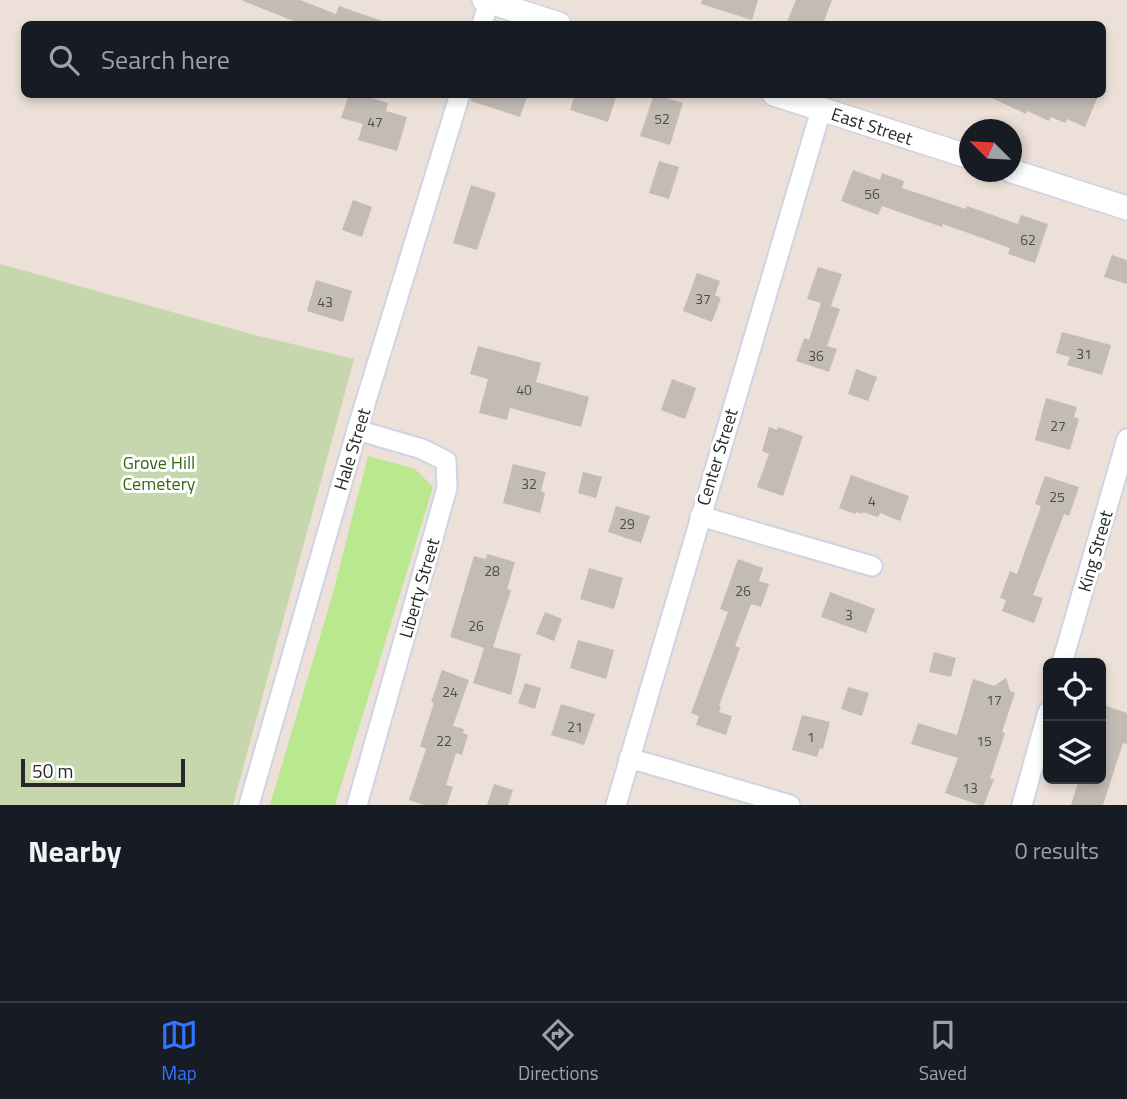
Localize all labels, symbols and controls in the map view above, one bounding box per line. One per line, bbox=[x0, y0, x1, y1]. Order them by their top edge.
search box bbox=[21, 21, 1106, 98]
text: Search here bbox=[101, 40, 230, 79]
icon: search bbox=[45, 41, 83, 79]
street label: East Street bbox=[828, 100, 917, 152]
house number: 52 bbox=[654, 108, 670, 129]
house number: 47 bbox=[367, 111, 383, 132]
north arrow bbox=[959, 119, 1022, 182]
house number: 56 bbox=[864, 183, 880, 204]
house number: 62 bbox=[1020, 229, 1036, 250]
house number: 37 bbox=[695, 288, 711, 309]
house number: 43 bbox=[317, 291, 333, 312]
house number: 31 bbox=[1076, 343, 1092, 364]
house number: 36 bbox=[808, 345, 824, 366]
house number: 40 bbox=[516, 379, 532, 400]
street label: Hale Street bbox=[327, 404, 378, 493]
street label: Center Street bbox=[689, 404, 745, 509]
house number: 27 bbox=[1050, 415, 1066, 436]
park label: Grove Hill Cemetery bbox=[122, 449, 196, 497]
house number: 32 bbox=[521, 473, 537, 494]
house number: 25 bbox=[1049, 486, 1065, 507]
house number: 4 bbox=[868, 490, 876, 511]
street label: King Street bbox=[1071, 507, 1120, 595]
house number: 29 bbox=[619, 513, 635, 534]
street label: Liberty Street bbox=[392, 534, 446, 641]
house number: 28 bbox=[484, 560, 500, 581]
house number: 26 bbox=[735, 580, 751, 601]
house number: 3 bbox=[845, 604, 853, 625]
house number: 26 bbox=[468, 615, 484, 636]
map controls bbox=[1043, 658, 1106, 784]
button: locate bbox=[1043, 658, 1106, 721]
house number: 24 bbox=[442, 681, 458, 702]
house number: 17 bbox=[986, 689, 1002, 710]
house number: 21 bbox=[567, 716, 583, 737]
button: layers bbox=[1043, 721, 1106, 784]
house number: 1 bbox=[807, 726, 815, 747]
house number: 22 bbox=[436, 730, 452, 751]
house number: 15 bbox=[976, 730, 992, 751]
scale bar bbox=[21, 756, 186, 788]
text: 50 m bbox=[32, 756, 73, 785]
house number: 13 bbox=[962, 777, 978, 798]
text: Nearby bbox=[28, 828, 121, 874]
text: 0 results bbox=[1015, 833, 1099, 868]
tab: Map bbox=[160, 1016, 198, 1087]
tab: Directions bbox=[518, 1016, 599, 1087]
tab: Saved bbox=[919, 1016, 967, 1087]

